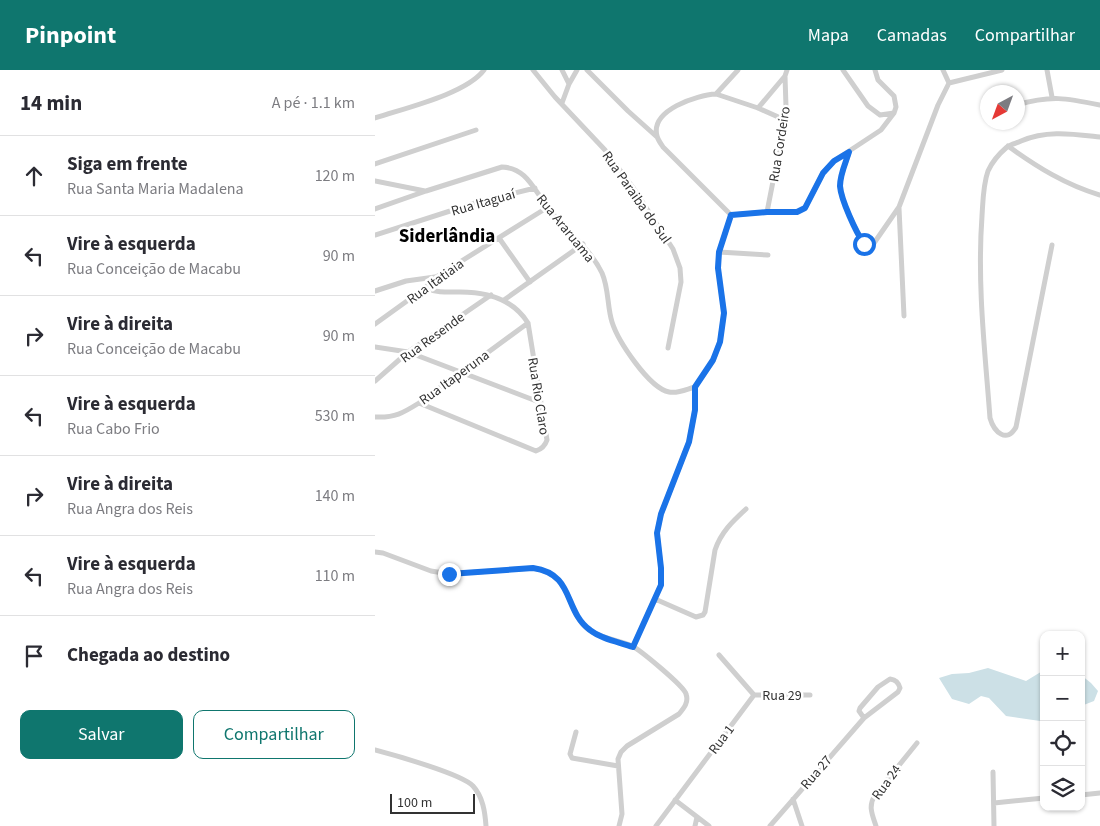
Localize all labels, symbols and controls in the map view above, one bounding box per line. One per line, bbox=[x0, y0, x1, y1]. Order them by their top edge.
text: Pinpoint bbox=[25, 18, 116, 53]
text: Mapa bbox=[808, 23, 849, 48]
text: Camadas bbox=[877, 23, 947, 48]
text: Compartilhar bbox=[975, 23, 1075, 48]
north arrow bbox=[980, 85, 1025, 130]
text: 14 min bbox=[20, 88, 82, 118]
text: A pé · 1.1 km bbox=[272, 92, 355, 114]
street label: Rua Cordeiro bbox=[764, 105, 796, 183]
street label: Rua Paraiba do Sul bbox=[597, 147, 676, 248]
text: Siga em frente bbox=[67, 151, 188, 178]
icon: ahead bbox=[20, 162, 48, 190]
text: 120 m bbox=[315, 165, 355, 187]
text: Rua Santa Maria Madalena bbox=[67, 178, 244, 200]
street label: Rua Itaguaí bbox=[449, 184, 518, 222]
street label: Rua Araruama bbox=[531, 190, 599, 267]
district label: Siderlândia bbox=[399, 223, 495, 250]
text: Vire à esquerda bbox=[67, 231, 196, 258]
route start bbox=[853, 233, 876, 256]
icon: left bbox=[20, 242, 48, 270]
text: 90 m bbox=[323, 245, 355, 267]
street label: Rua Itatiaia bbox=[403, 254, 468, 309]
text: Rua Conceição de Macabu bbox=[67, 258, 241, 280]
street label: Rua Resende bbox=[396, 308, 469, 368]
text: Vire à direita bbox=[67, 311, 173, 338]
icon: right bbox=[20, 322, 48, 350]
text: 90 m bbox=[323, 325, 355, 347]
text: Rua Conceição de Macabu bbox=[67, 338, 241, 360]
street label: Rua Itaperuna bbox=[415, 345, 494, 410]
street label: Rua Rio Claro bbox=[522, 356, 554, 436]
text: Vire à esquerda bbox=[67, 391, 196, 418]
icon: left bbox=[20, 402, 48, 430]
text: 530 m bbox=[315, 405, 355, 427]
text: Rua Cabo Frio bbox=[67, 418, 160, 440]
text: Vire à direita bbox=[67, 471, 173, 498]
icon: right bbox=[20, 482, 48, 510]
text: 140 m bbox=[315, 485, 355, 507]
text: Rua Angra dos Reis bbox=[67, 498, 193, 520]
text: Vire à esquerda bbox=[67, 551, 196, 578]
icon: left bbox=[20, 562, 48, 590]
route end bbox=[438, 563, 461, 586]
text: 110 m bbox=[315, 565, 355, 587]
text: Rua Angra dos Reis bbox=[67, 578, 193, 600]
map controls bbox=[1040, 631, 1085, 811]
button: + bbox=[1040, 631, 1085, 676]
icon: arrive bbox=[20, 642, 48, 670]
text: Chegada ao destino bbox=[67, 642, 230, 669]
button: − bbox=[1040, 676, 1085, 721]
street label: Rua 29 bbox=[762, 686, 802, 706]
button: Salvar bbox=[20, 710, 183, 759]
button: Compartilhar bbox=[193, 710, 355, 759]
street label: Rua 1 bbox=[704, 721, 740, 759]
button: locate bbox=[1040, 721, 1085, 766]
street label: Rua 27 bbox=[796, 751, 837, 794]
street label: Rua 24 bbox=[867, 761, 906, 804]
button: layers bbox=[1040, 766, 1085, 811]
scale bar bbox=[390, 791, 475, 814]
text: 100 m bbox=[397, 793, 432, 813]

